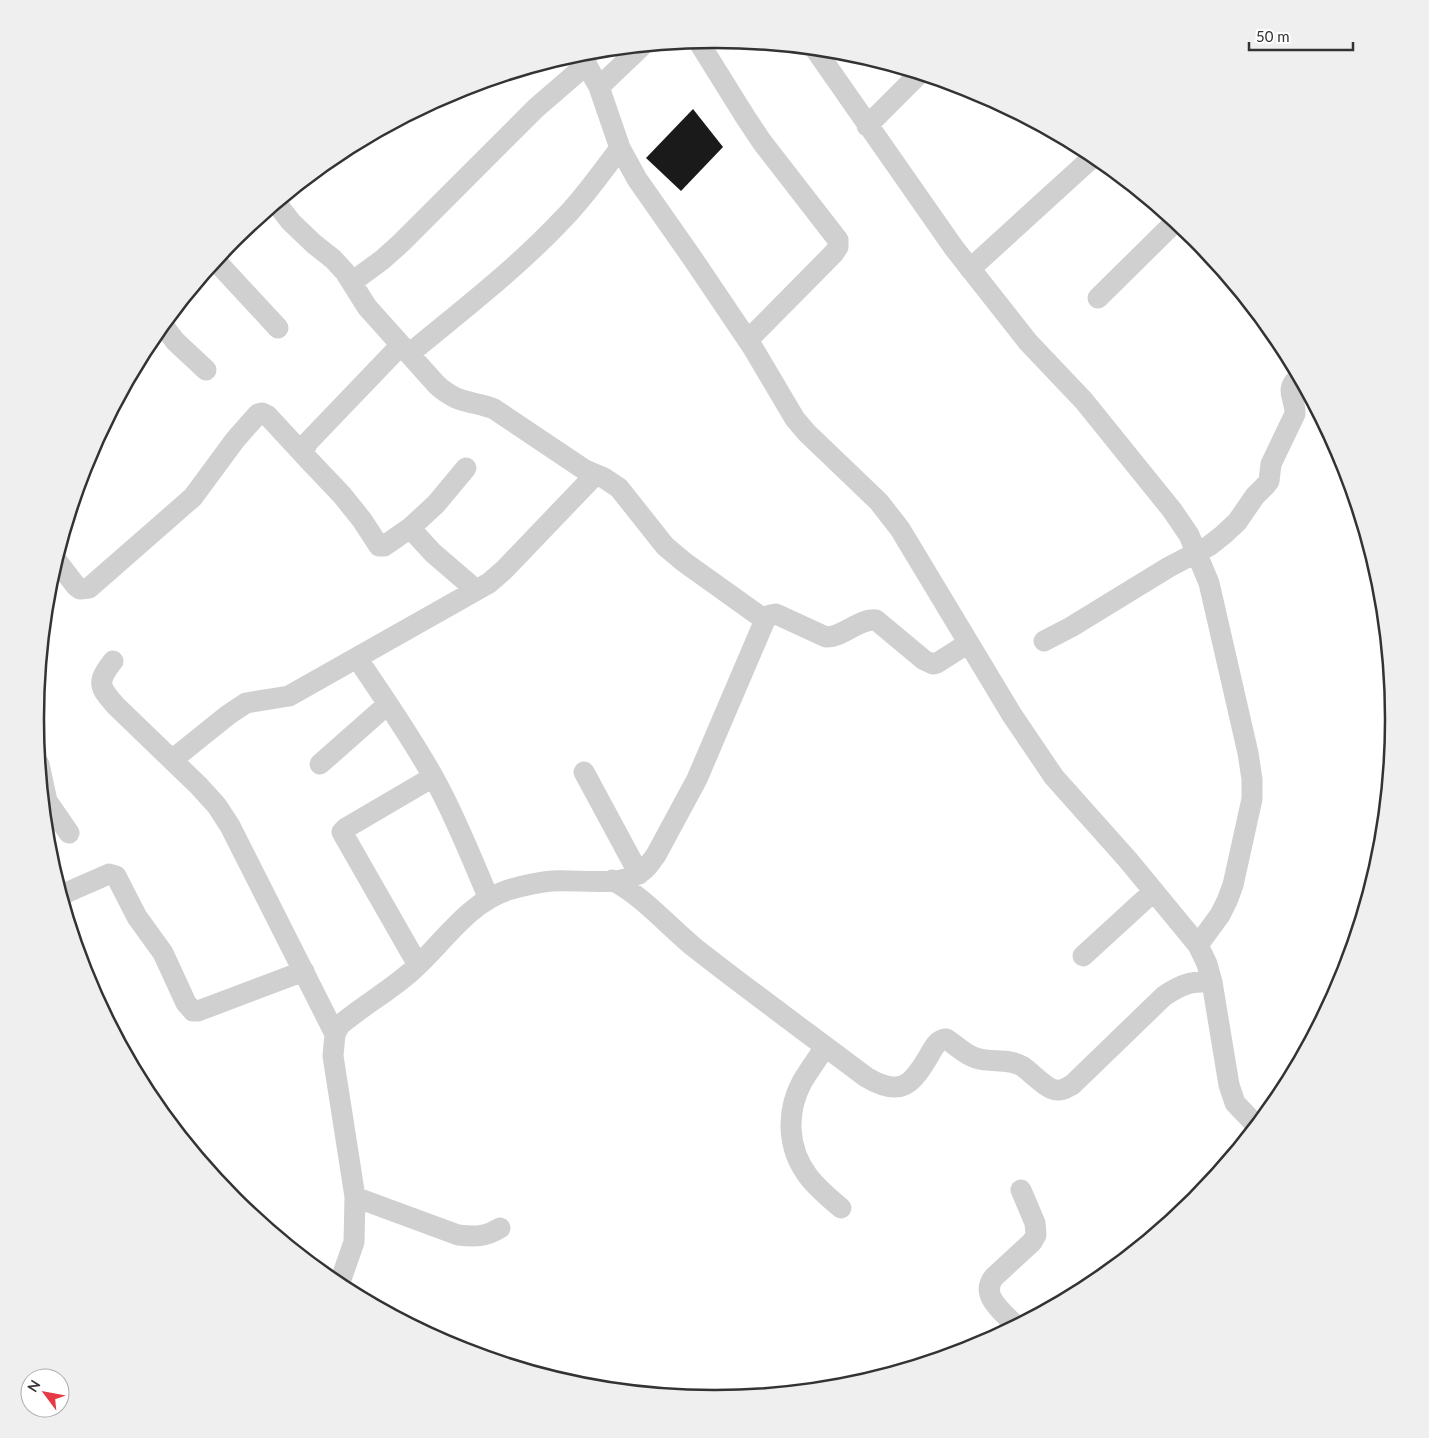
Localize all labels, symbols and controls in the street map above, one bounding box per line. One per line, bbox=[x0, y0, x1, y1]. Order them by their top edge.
scale bar bbox=[1249, 20, 1353, 52]
text: 50 m bbox=[1256, 27, 1290, 45]
north arrow bbox=[20, 1368, 70, 1418]
text: N bbox=[23, 1377, 44, 1395]

